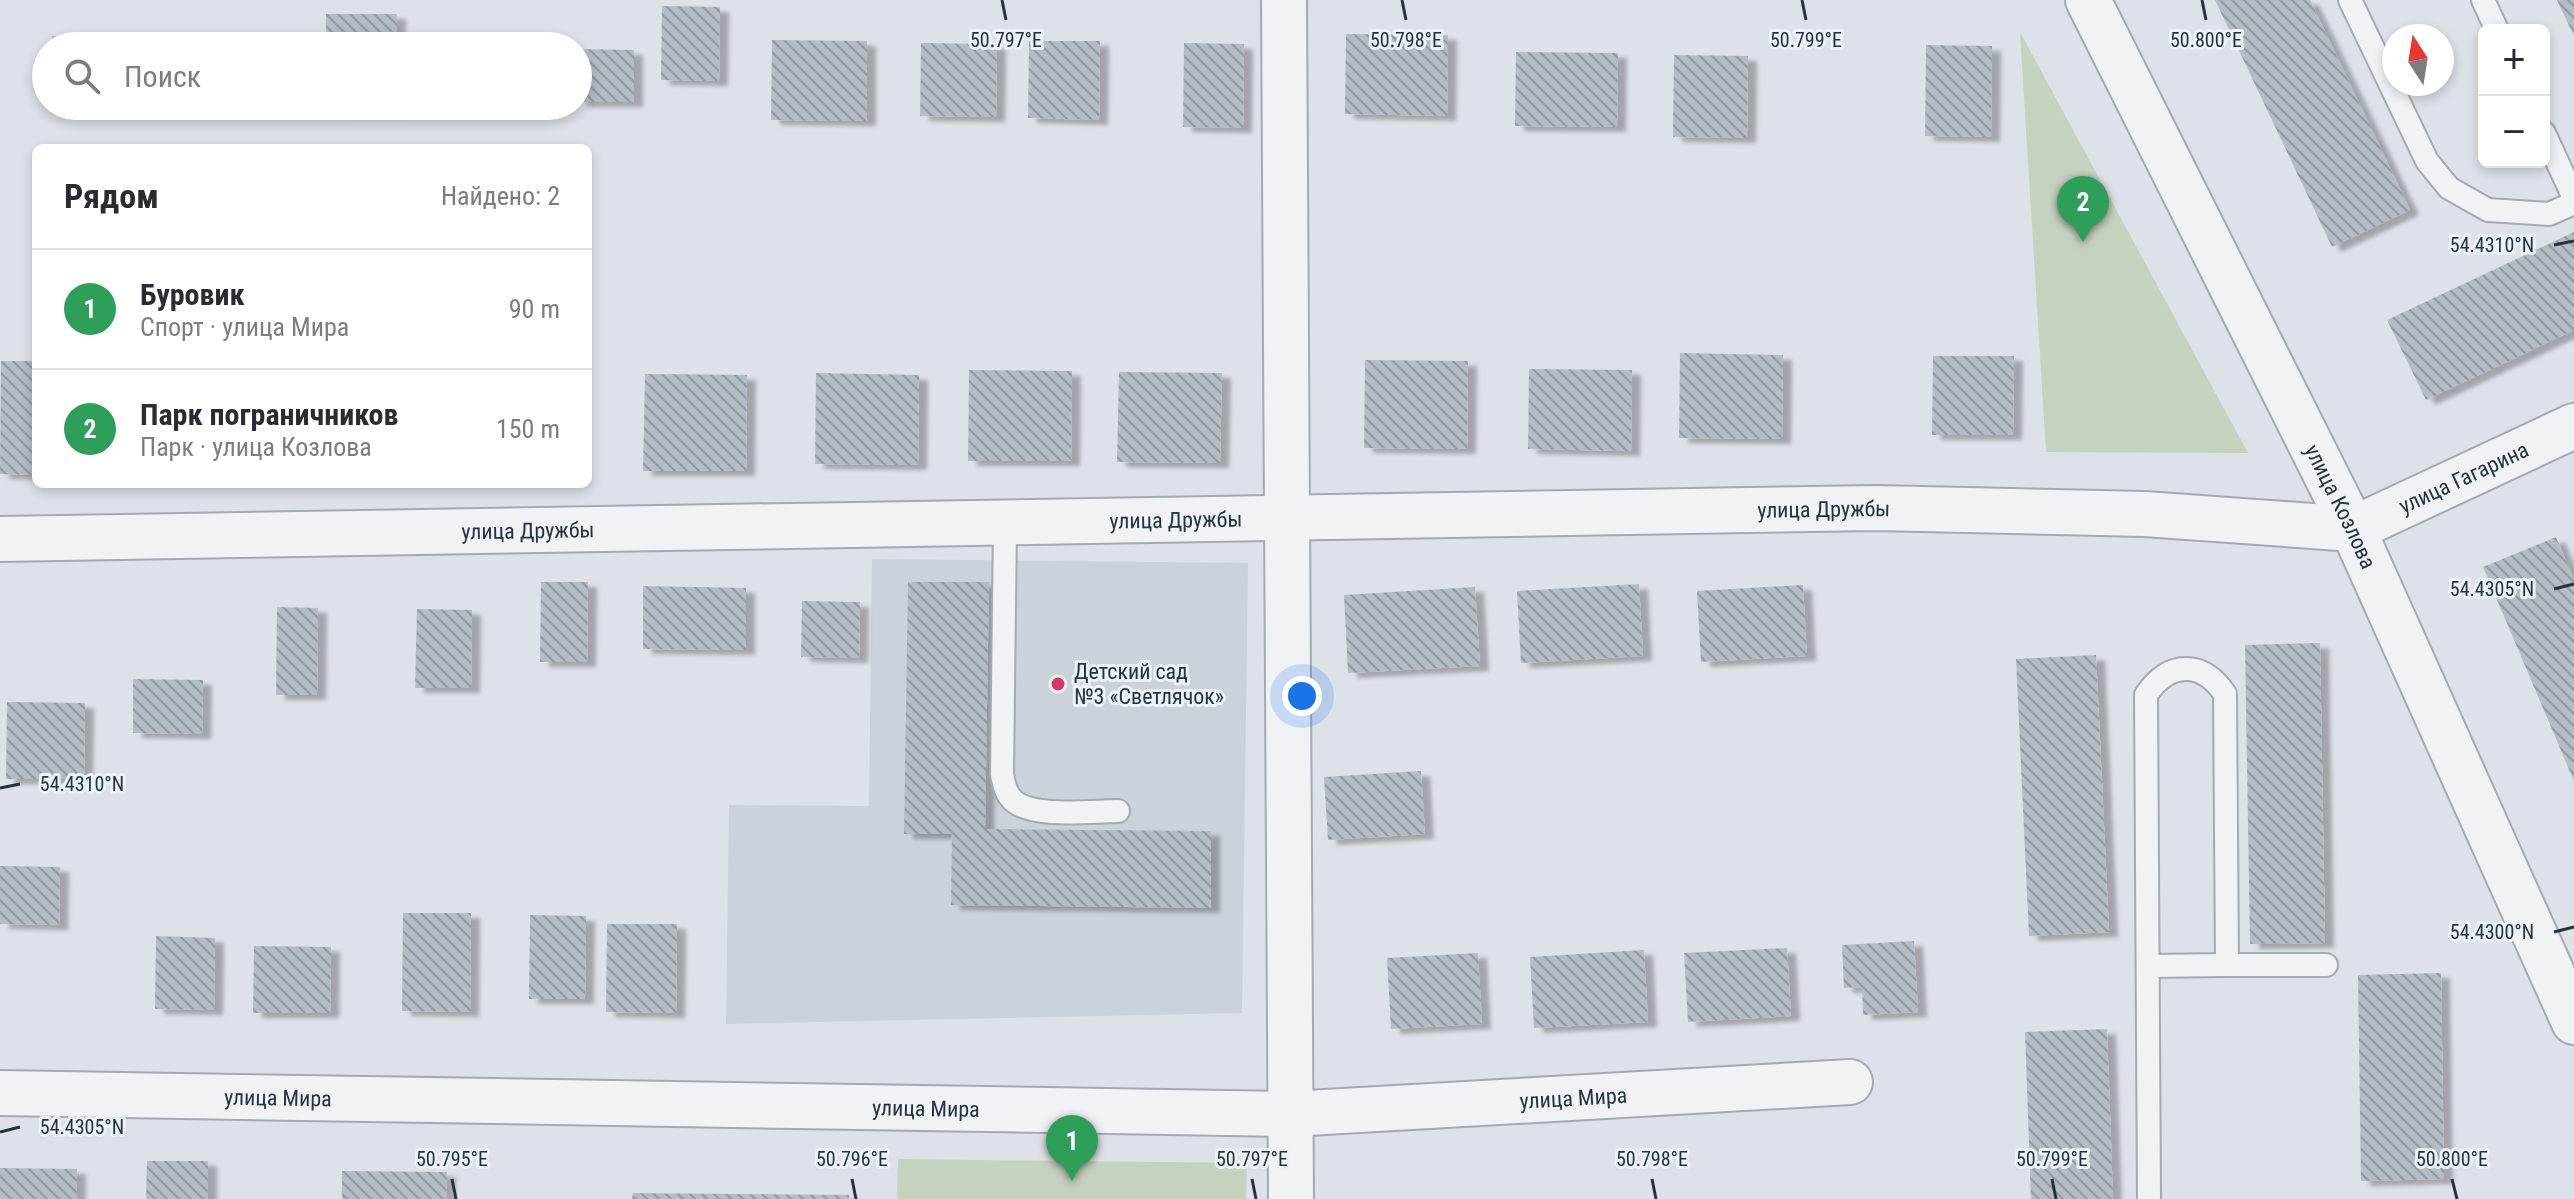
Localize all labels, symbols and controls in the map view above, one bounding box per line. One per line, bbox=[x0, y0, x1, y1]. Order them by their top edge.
north arrow bbox=[2382, 24, 2454, 96]
map controls bbox=[2478, 24, 2550, 168]
button: + bbox=[2478, 24, 2550, 96]
text: 50.797°E bbox=[970, 28, 1042, 52]
text: 50.798°E bbox=[1370, 28, 1442, 52]
text: 50.799°E bbox=[1770, 28, 1842, 52]
text: 50.800°E bbox=[2170, 28, 2242, 52]
search box bbox=[32, 32, 592, 120]
icon: search bbox=[60, 54, 104, 98]
text: Поиск bbox=[124, 59, 201, 94]
button: − bbox=[2478, 96, 2550, 168]
text: Рядом bbox=[64, 176, 159, 216]
pin: 2 bbox=[2057, 176, 2109, 242]
text: Найдено: 2 bbox=[441, 181, 560, 211]
text: 54.4310°N bbox=[2450, 233, 2534, 257]
text: Буровик bbox=[140, 277, 245, 312]
text: 1 bbox=[83, 294, 97, 324]
text: 90 m bbox=[509, 294, 560, 324]
text: Спорт · улица Мира bbox=[140, 312, 349, 342]
text: Парк пограничников bbox=[140, 397, 398, 432]
text: 2 bbox=[83, 414, 97, 444]
text: 150 m bbox=[496, 414, 560, 444]
text: Парк · улица Козлова bbox=[140, 432, 372, 462]
street label: улица Гагарина bbox=[2395, 437, 2532, 518]
street label: улица Козлова bbox=[2300, 440, 2382, 572]
street label: улица Дружбы bbox=[1757, 495, 1891, 522]
street label: улица Дружбы bbox=[1109, 506, 1243, 533]
street label: улица Дружбы bbox=[461, 517, 595, 544]
text: 54.4305°N bbox=[2450, 577, 2534, 601]
place label: Детский сад №3 «Светлячок» bbox=[1074, 659, 1224, 709]
marker: Детский сад №3 «Светлячок» bbox=[1049, 675, 1067, 693]
your location bbox=[1282, 676, 1322, 716]
text: 54.4310°N bbox=[40, 772, 124, 796]
text: 54.4300°N bbox=[2450, 920, 2534, 944]
street label: улица Мира bbox=[1519, 1082, 1628, 1113]
street label: улица Мира bbox=[224, 1084, 332, 1111]
street label: улица Мира bbox=[872, 1095, 980, 1121]
text: 54.4305°N bbox=[40, 1115, 124, 1139]
pin: 1 bbox=[1046, 1115, 1098, 1181]
text: 50.795°E bbox=[416, 1147, 488, 1171]
text: 50.796°E bbox=[816, 1147, 888, 1171]
text: 50.797°E bbox=[1216, 1147, 1288, 1171]
text: 50.798°E bbox=[1616, 1147, 1688, 1171]
text: 50.799°E bbox=[2016, 1147, 2088, 1171]
text: 50.800°E bbox=[2416, 1147, 2488, 1171]

